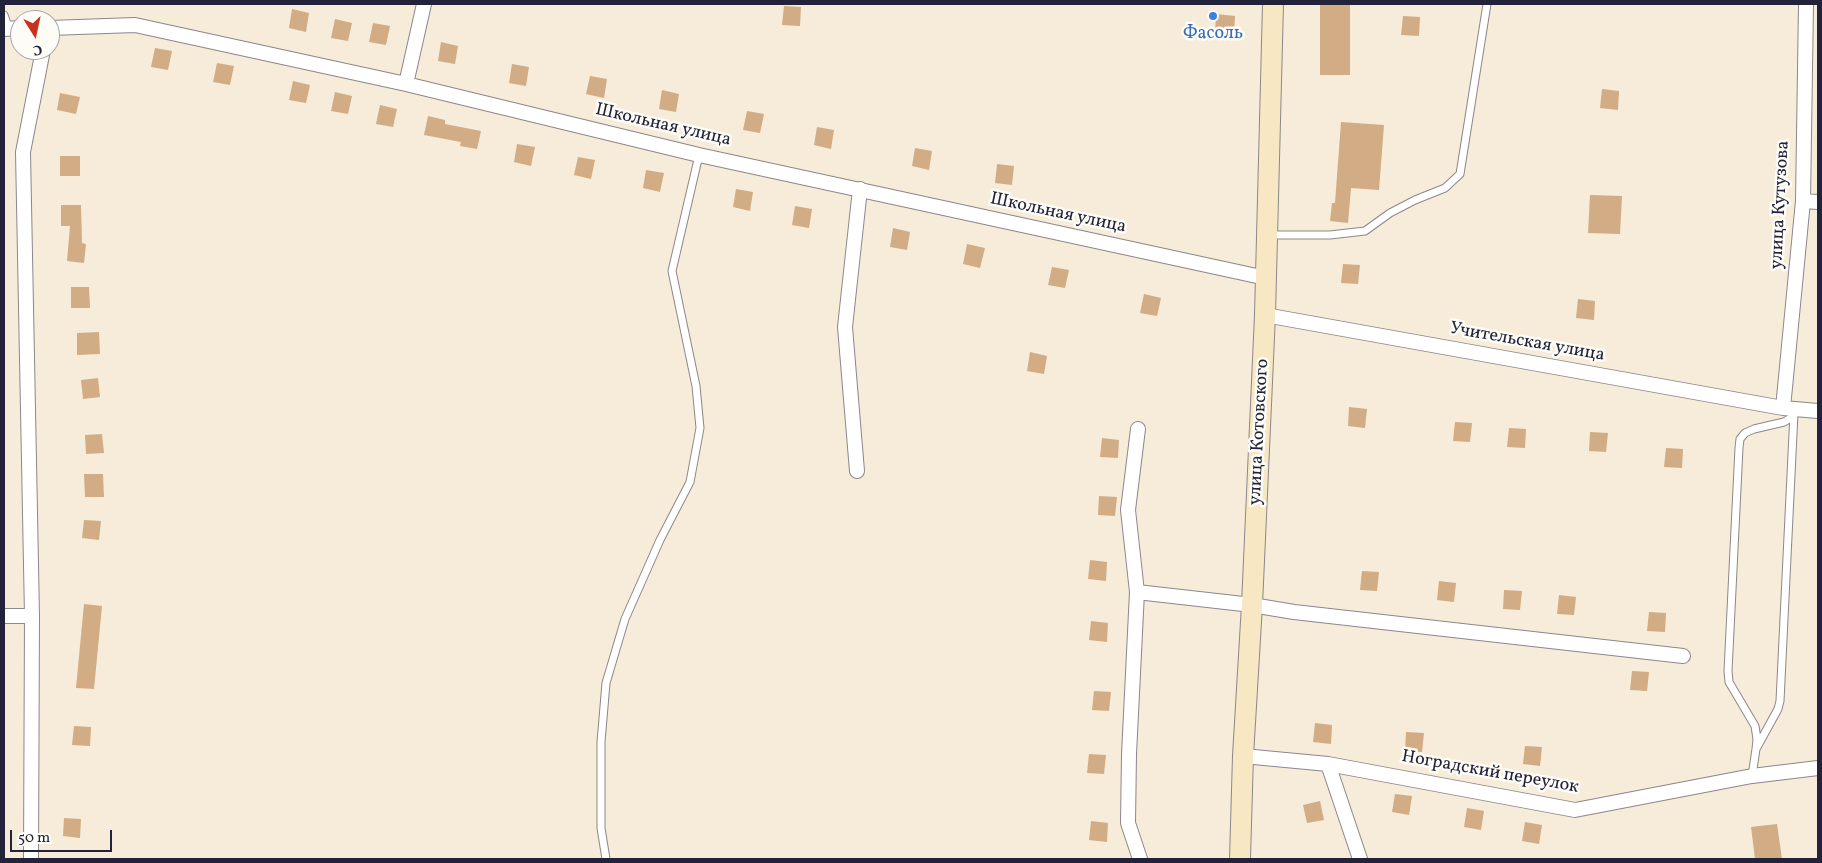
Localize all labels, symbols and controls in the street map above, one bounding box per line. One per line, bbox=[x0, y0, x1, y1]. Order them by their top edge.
north arrow bbox=[10, 10, 60, 60]
marker: Фасоль bbox=[1207, 10, 1219, 22]
place label: Фасоль bbox=[1183, 24, 1243, 46]
text: С bbox=[31, 39, 44, 59]
street label: Школьная улица bbox=[593, 100, 733, 152]
street label: улица Кутузова bbox=[1767, 140, 1795, 270]
street label: Школьная улица bbox=[988, 189, 1128, 239]
street label: Учительская улица bbox=[1448, 319, 1606, 367]
street label: улица Котовского bbox=[1245, 358, 1275, 506]
street label: Ноградский переулок bbox=[1400, 747, 1580, 799]
scale bar bbox=[12, 820, 115, 852]
text: 50 m bbox=[18, 828, 50, 849]

